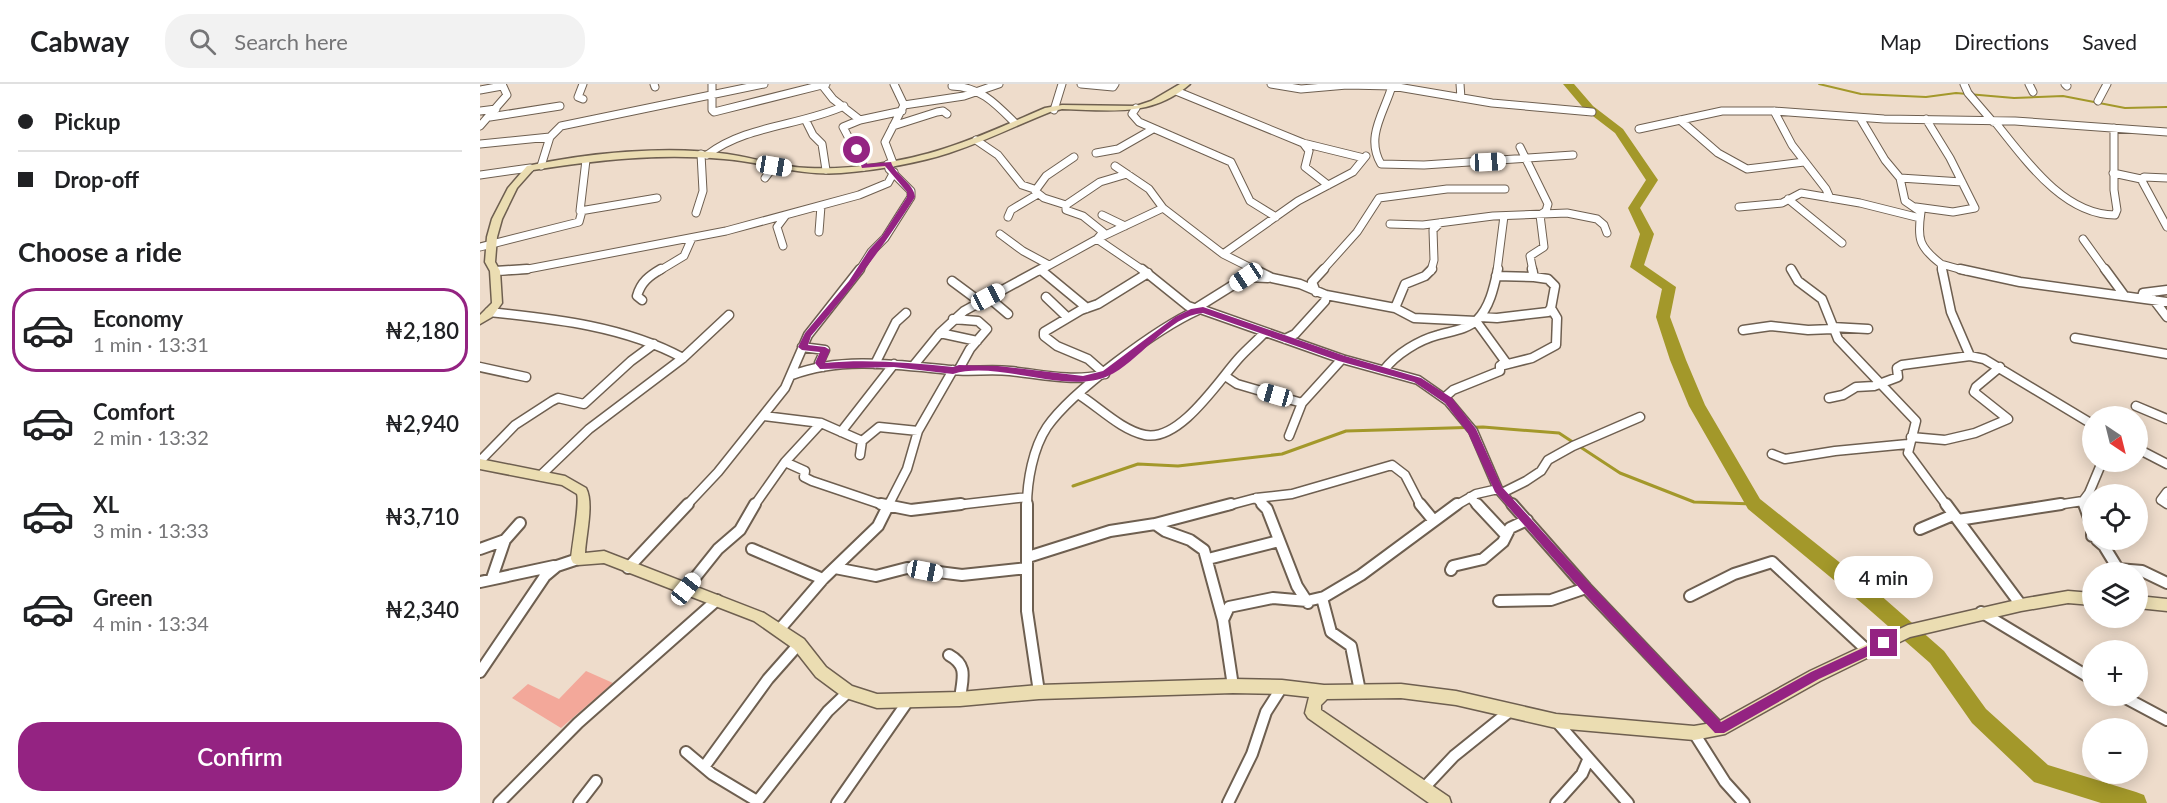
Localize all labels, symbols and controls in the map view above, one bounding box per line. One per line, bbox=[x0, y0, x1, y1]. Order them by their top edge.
search box bbox=[165, 14, 585, 68]
text: Cabway bbox=[30, 24, 129, 58]
icon: search bbox=[186, 25, 219, 58]
text: Search here bbox=[234, 28, 348, 55]
text: Map bbox=[1880, 29, 1921, 54]
text: Directions bbox=[1954, 29, 2049, 54]
text: Saved bbox=[2082, 29, 2137, 54]
text: Pickup bbox=[54, 108, 120, 135]
route start bbox=[843, 136, 870, 163]
car bbox=[1470, 152, 1506, 172]
car bbox=[755, 154, 793, 178]
text: Drop-off bbox=[54, 166, 139, 193]
text: Choose a ride bbox=[18, 235, 182, 268]
car bbox=[1226, 259, 1266, 295]
car bbox=[968, 281, 1008, 313]
icon: car bbox=[21, 303, 75, 357]
text: Economy bbox=[93, 305, 183, 332]
text: ₦2,180 bbox=[385, 317, 459, 344]
text: 1 min · 13:31 bbox=[93, 332, 209, 356]
car bbox=[1255, 381, 1295, 409]
icon: car bbox=[21, 396, 75, 450]
text: Comfort bbox=[93, 398, 175, 425]
north arrow bbox=[2082, 406, 2148, 472]
map controls bbox=[2082, 406, 2148, 784]
text: ₦2,940 bbox=[385, 410, 459, 437]
text: 2 min · 13:32 bbox=[93, 425, 209, 449]
button: locate bbox=[2082, 484, 2148, 550]
icon: car bbox=[21, 489, 75, 543]
text: XL bbox=[93, 491, 119, 518]
text: ₦3,710 bbox=[385, 503, 459, 530]
text: 3 min · 13:33 bbox=[93, 518, 209, 542]
callout: 4 min bbox=[1834, 556, 1934, 598]
car bbox=[906, 559, 944, 583]
button: layers bbox=[2082, 562, 2148, 628]
text: 4 min bbox=[1859, 565, 1908, 589]
car bbox=[668, 569, 704, 609]
icon: car bbox=[21, 582, 75, 636]
text: Green bbox=[93, 584, 153, 611]
text: ₦2,340 bbox=[385, 596, 459, 623]
text: 4 min · 13:34 bbox=[93, 611, 209, 635]
route end bbox=[1870, 629, 1897, 656]
button: + bbox=[2082, 640, 2148, 706]
button: − bbox=[2082, 718, 2148, 784]
button: Confirm bbox=[18, 722, 462, 791]

